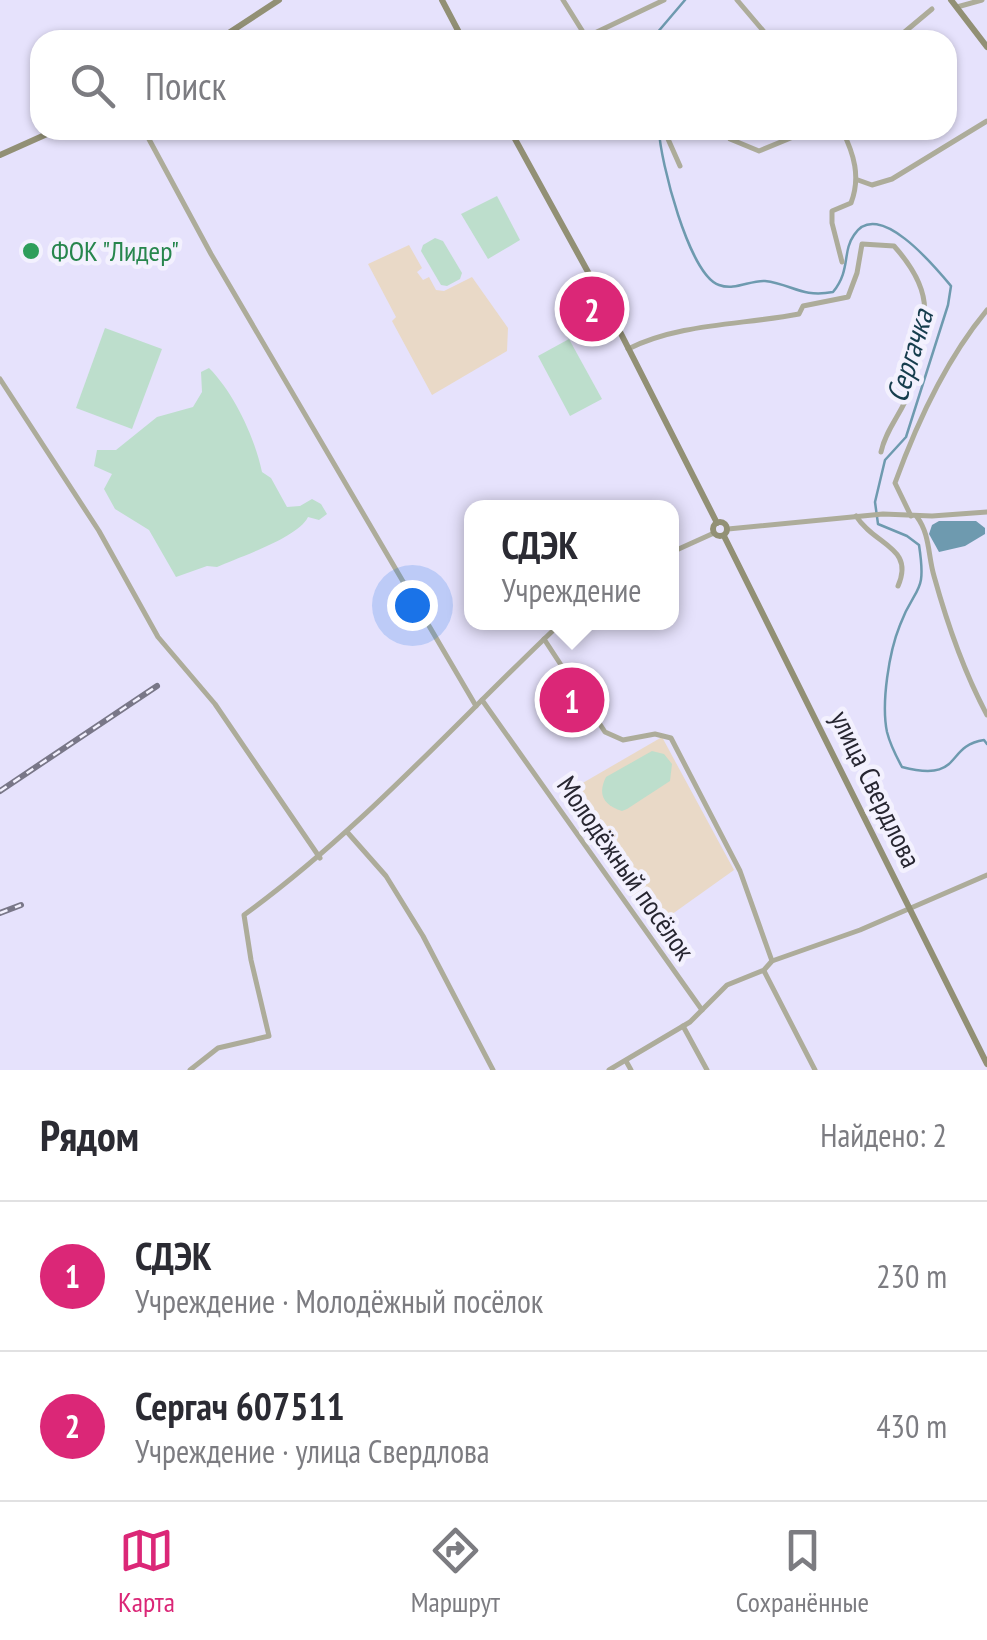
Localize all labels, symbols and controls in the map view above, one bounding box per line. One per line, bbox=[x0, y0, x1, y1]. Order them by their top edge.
search box bbox=[30, 30, 957, 140]
icon: search bbox=[65, 58, 120, 113]
text: Поиск bbox=[145, 61, 226, 110]
place label: ФОК "Лидер" bbox=[51, 232, 179, 269]
marker: ФОК "Лидер" bbox=[20, 240, 42, 262]
pin: 2 bbox=[560, 272, 624, 346]
water label: Сергачка bbox=[876, 303, 942, 407]
popup bbox=[464, 500, 679, 630]
text: СДЭК bbox=[501, 520, 578, 569]
text: Учреждение bbox=[501, 569, 642, 611]
your location bbox=[387, 580, 438, 631]
pin: 1 bbox=[540, 662, 604, 738]
street label: улица Свердлова bbox=[823, 704, 930, 873]
street label: Молодёжный посёлок bbox=[549, 768, 704, 967]
text: Рядом bbox=[40, 1108, 139, 1163]
text: Найдено: 2 bbox=[820, 1114, 947, 1156]
text: СДЭК bbox=[135, 1231, 212, 1280]
text: 1 bbox=[65, 1255, 80, 1297]
text: 230 m bbox=[876, 1255, 947, 1297]
text: Учреждение · Молодёжный посёлок bbox=[135, 1280, 543, 1322]
text: Сергач 607511 bbox=[135, 1381, 345, 1430]
text: 2 bbox=[65, 1405, 80, 1447]
text: 430 m bbox=[876, 1405, 947, 1447]
text: Учреждение · улица Свердлова bbox=[135, 1430, 490, 1472]
tab: Карта bbox=[118, 1523, 175, 1620]
tab: Маршрут bbox=[411, 1523, 500, 1620]
tab: Сохранённые bbox=[736, 1523, 869, 1620]

